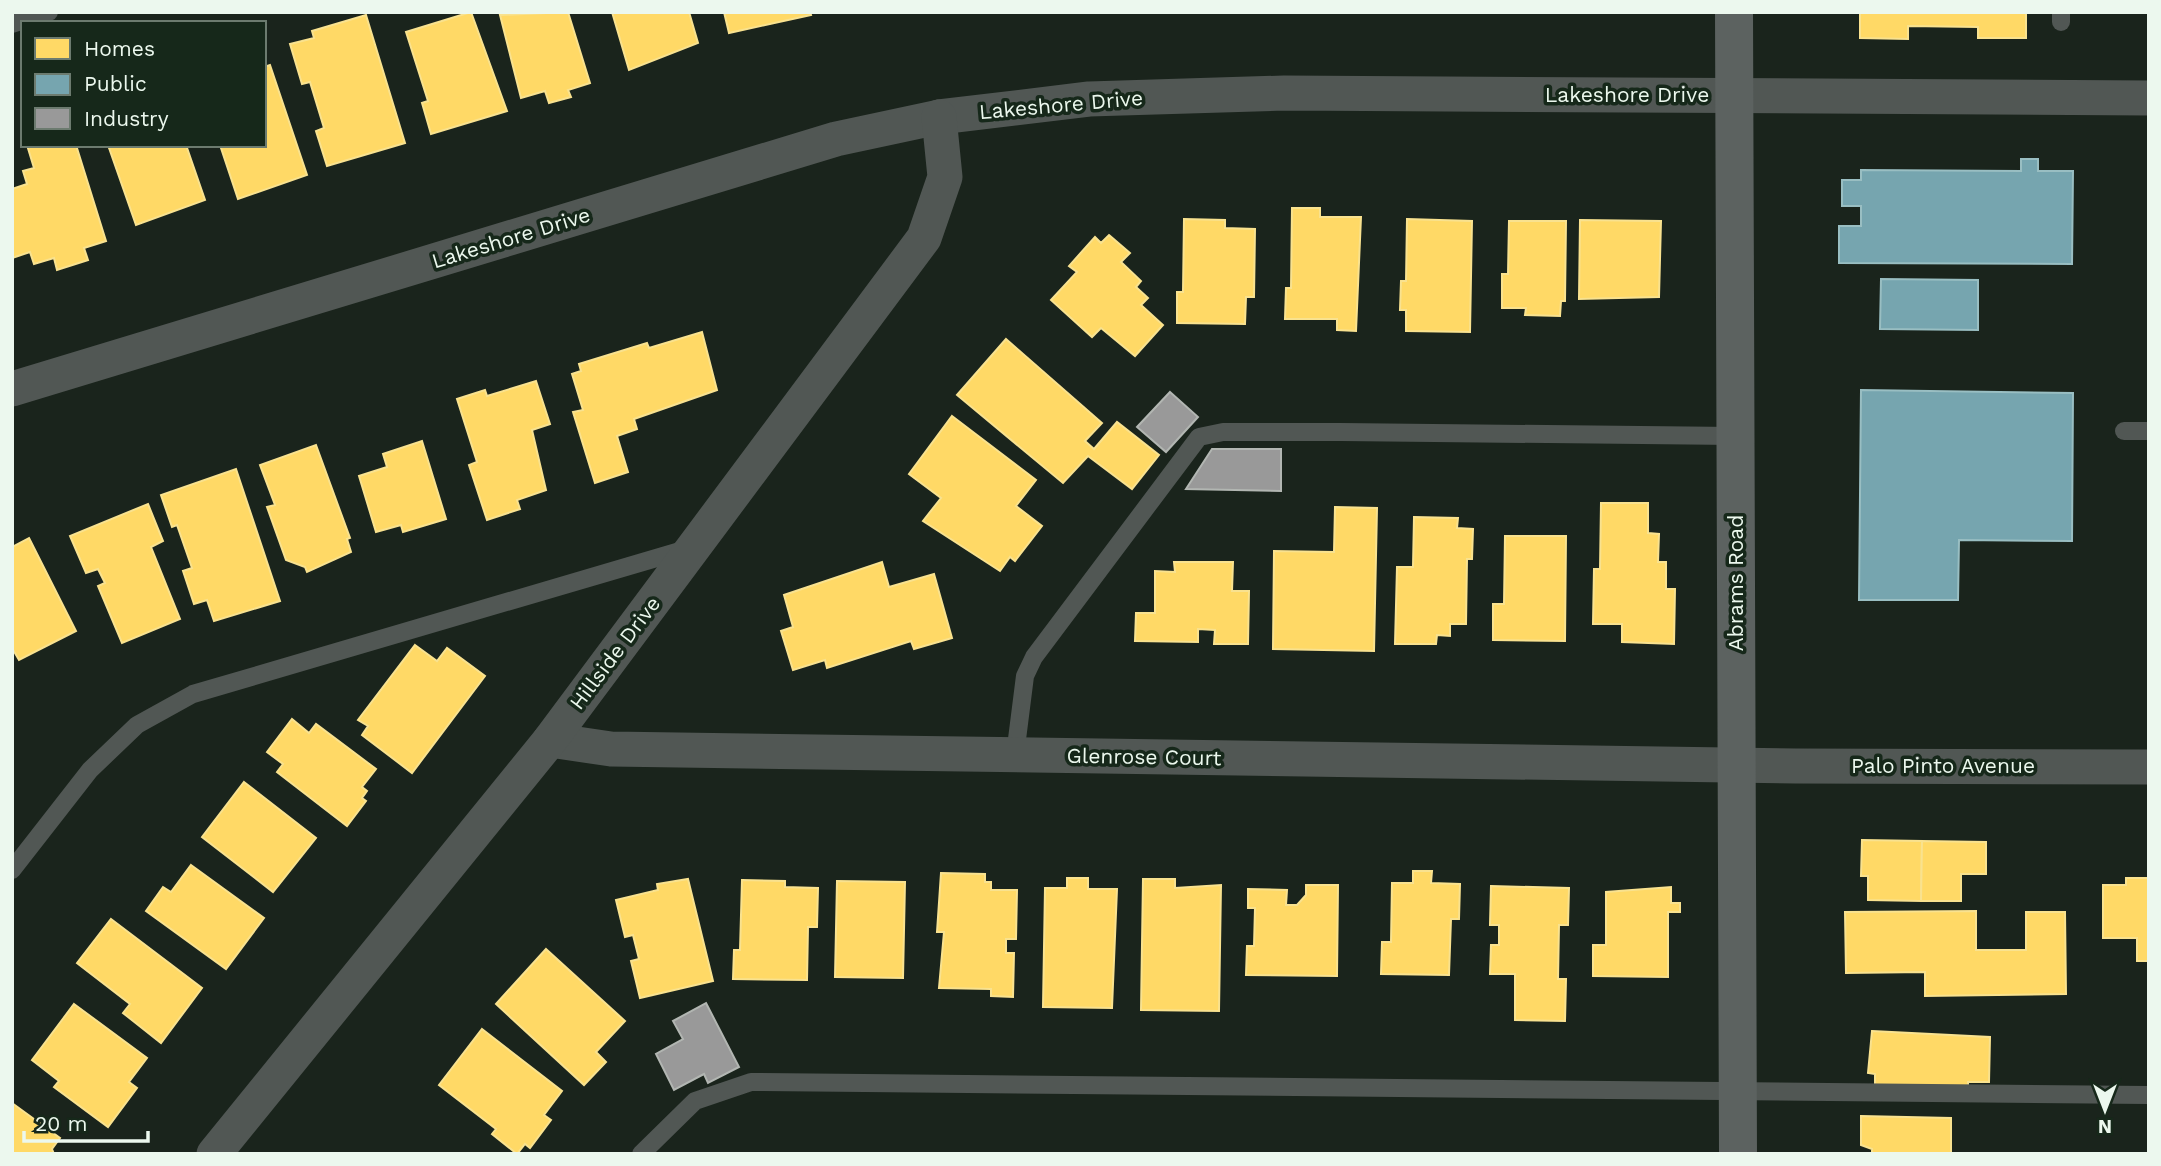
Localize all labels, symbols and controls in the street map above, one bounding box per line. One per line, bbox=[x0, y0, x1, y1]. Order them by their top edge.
legend bbox=[21, 21, 266, 147]
text: Homes bbox=[84, 36, 155, 61]
text: Public bbox=[84, 71, 147, 96]
street label: Lakeshore Drive bbox=[1545, 82, 1709, 107]
street label: Lakeshore Drive bbox=[978, 85, 1144, 124]
text: Industry bbox=[84, 106, 169, 131]
street label: Lakeshore Drive bbox=[429, 202, 593, 274]
street label: Abrams Road bbox=[1723, 515, 1748, 651]
street label: Hillside Drive bbox=[564, 591, 665, 714]
street label: Glenrose Court bbox=[1066, 743, 1222, 770]
street label: Palo Pinto Avenue bbox=[1851, 753, 2035, 778]
north arrow bbox=[2070, 1075, 2140, 1145]
scale bar bbox=[24, 1100, 149, 1144]
text: 20 m bbox=[35, 1111, 87, 1136]
text: N bbox=[2098, 1115, 2112, 1138]

